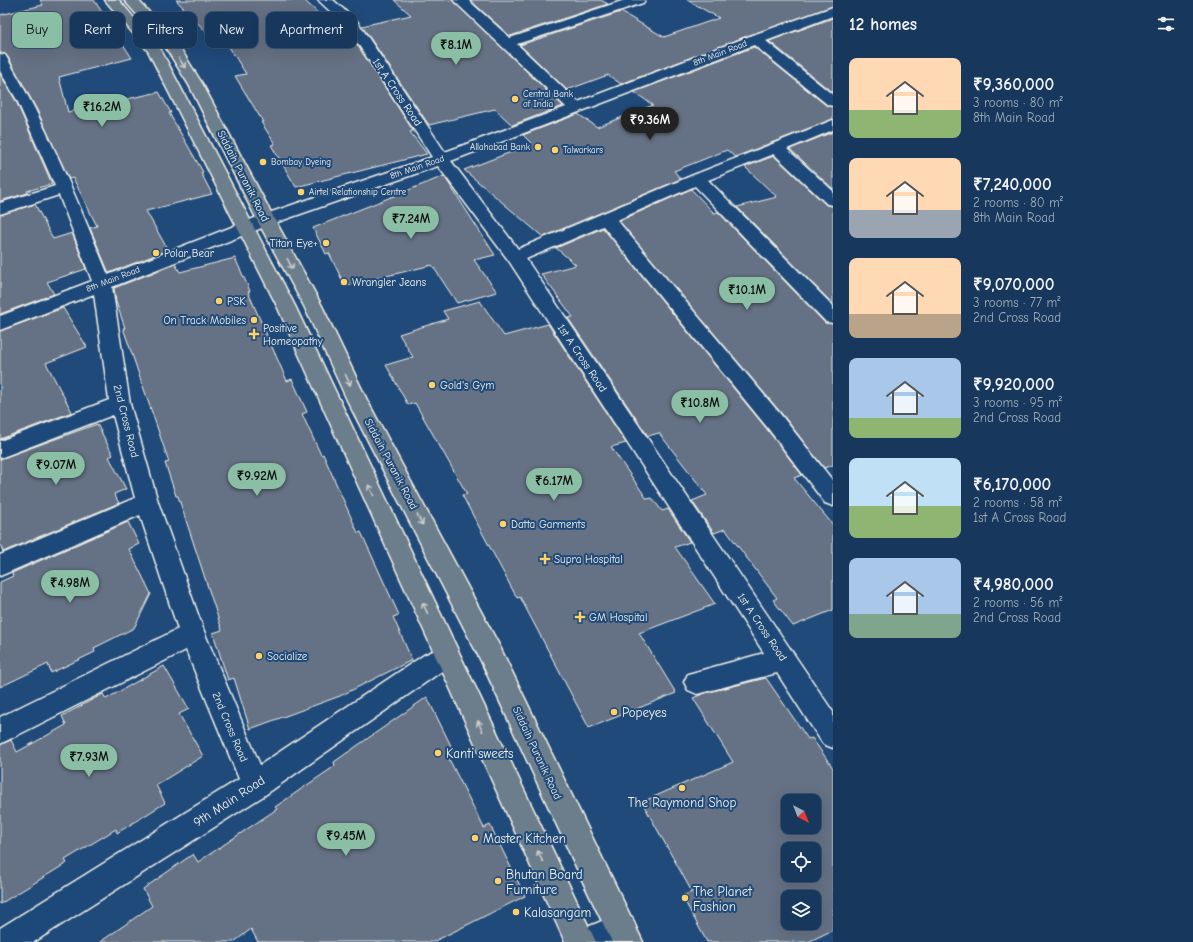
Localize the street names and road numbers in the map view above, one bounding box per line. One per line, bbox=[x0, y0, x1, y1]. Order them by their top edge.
street label: 8th Main Road bbox=[692, 38, 748, 68]
street label: 1st A Cross Road bbox=[370, 56, 425, 129]
street label: Siddaih Puranik Road bbox=[214, 128, 272, 224]
street label: 8th Main Road bbox=[389, 153, 446, 181]
street label: 8th Main Road bbox=[85, 264, 141, 294]
street label: 1st A Cross Road bbox=[555, 322, 610, 395]
street label: 2nd Cross Road bbox=[111, 383, 141, 459]
street label: Siddaih Puranik Road bbox=[362, 416, 421, 512]
street label: 1st A Cross Road bbox=[735, 591, 790, 664]
street label: 2nd Cross Road bbox=[209, 690, 251, 764]
street label: Siddaih Puranik Road bbox=[510, 705, 564, 802]
street label: 9th Main Road bbox=[190, 772, 268, 830]

